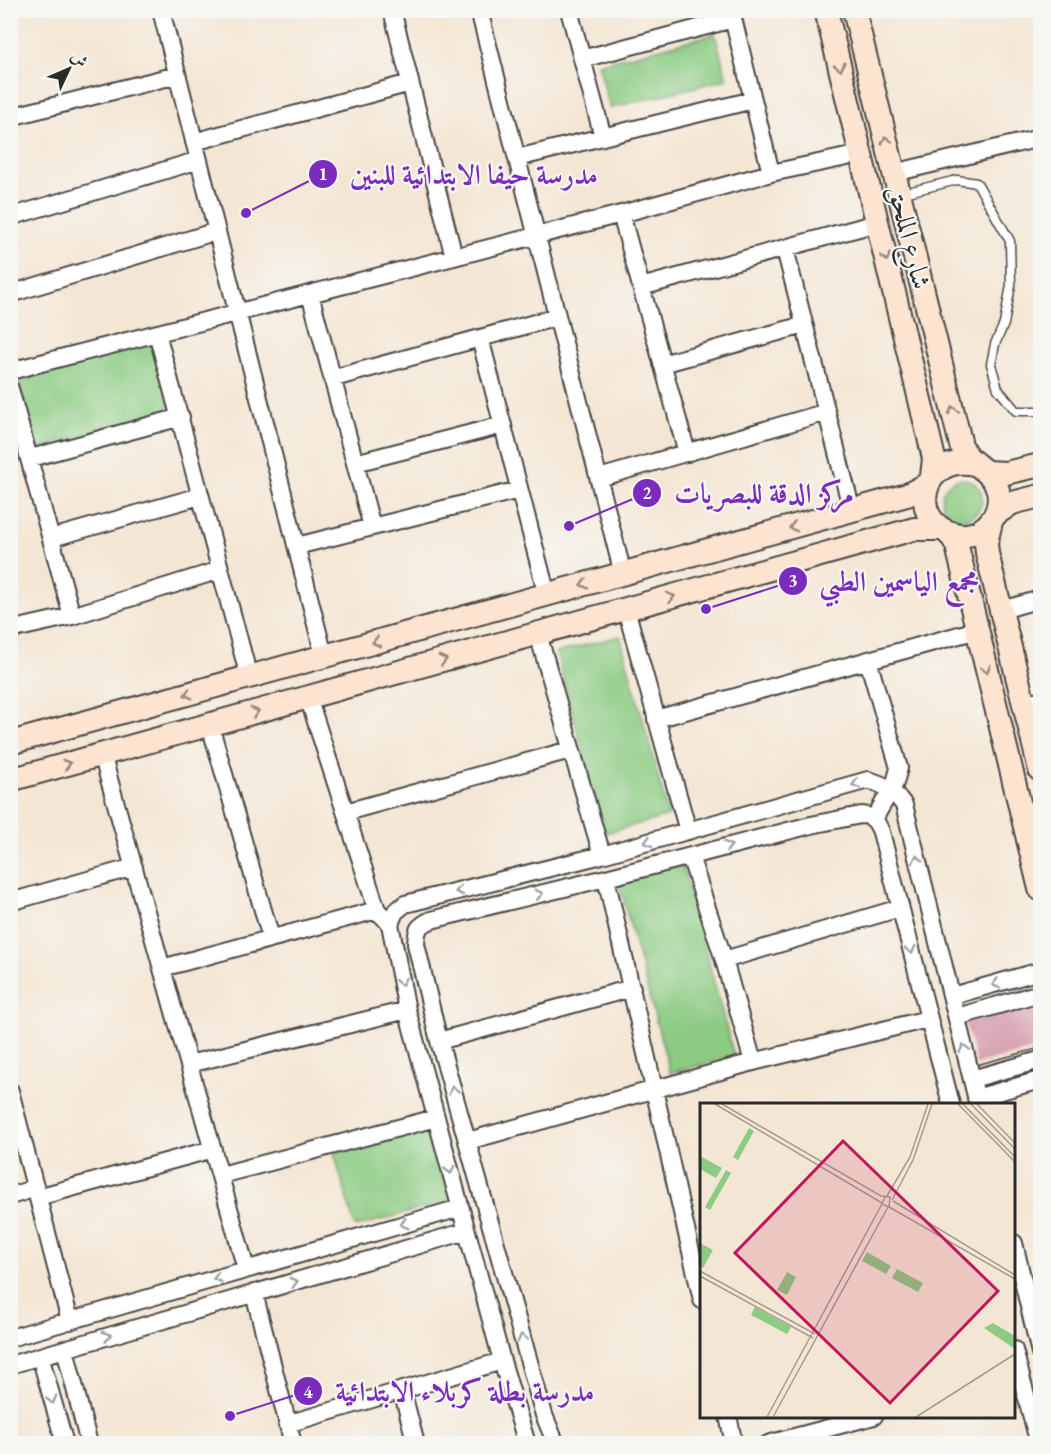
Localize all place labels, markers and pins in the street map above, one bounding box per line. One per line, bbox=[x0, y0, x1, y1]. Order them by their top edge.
callout: مدرسة حيفا الابتدائية للبنين bbox=[308, 151, 610, 197]
callout: مركز الدقة للبصريات bbox=[632, 470, 866, 516]
callout: مجمع الياسمين الطبي bbox=[778, 558, 991, 604]
callout: مدرسة بطلة كربلاء الابتدائية bbox=[293, 1368, 606, 1414]

